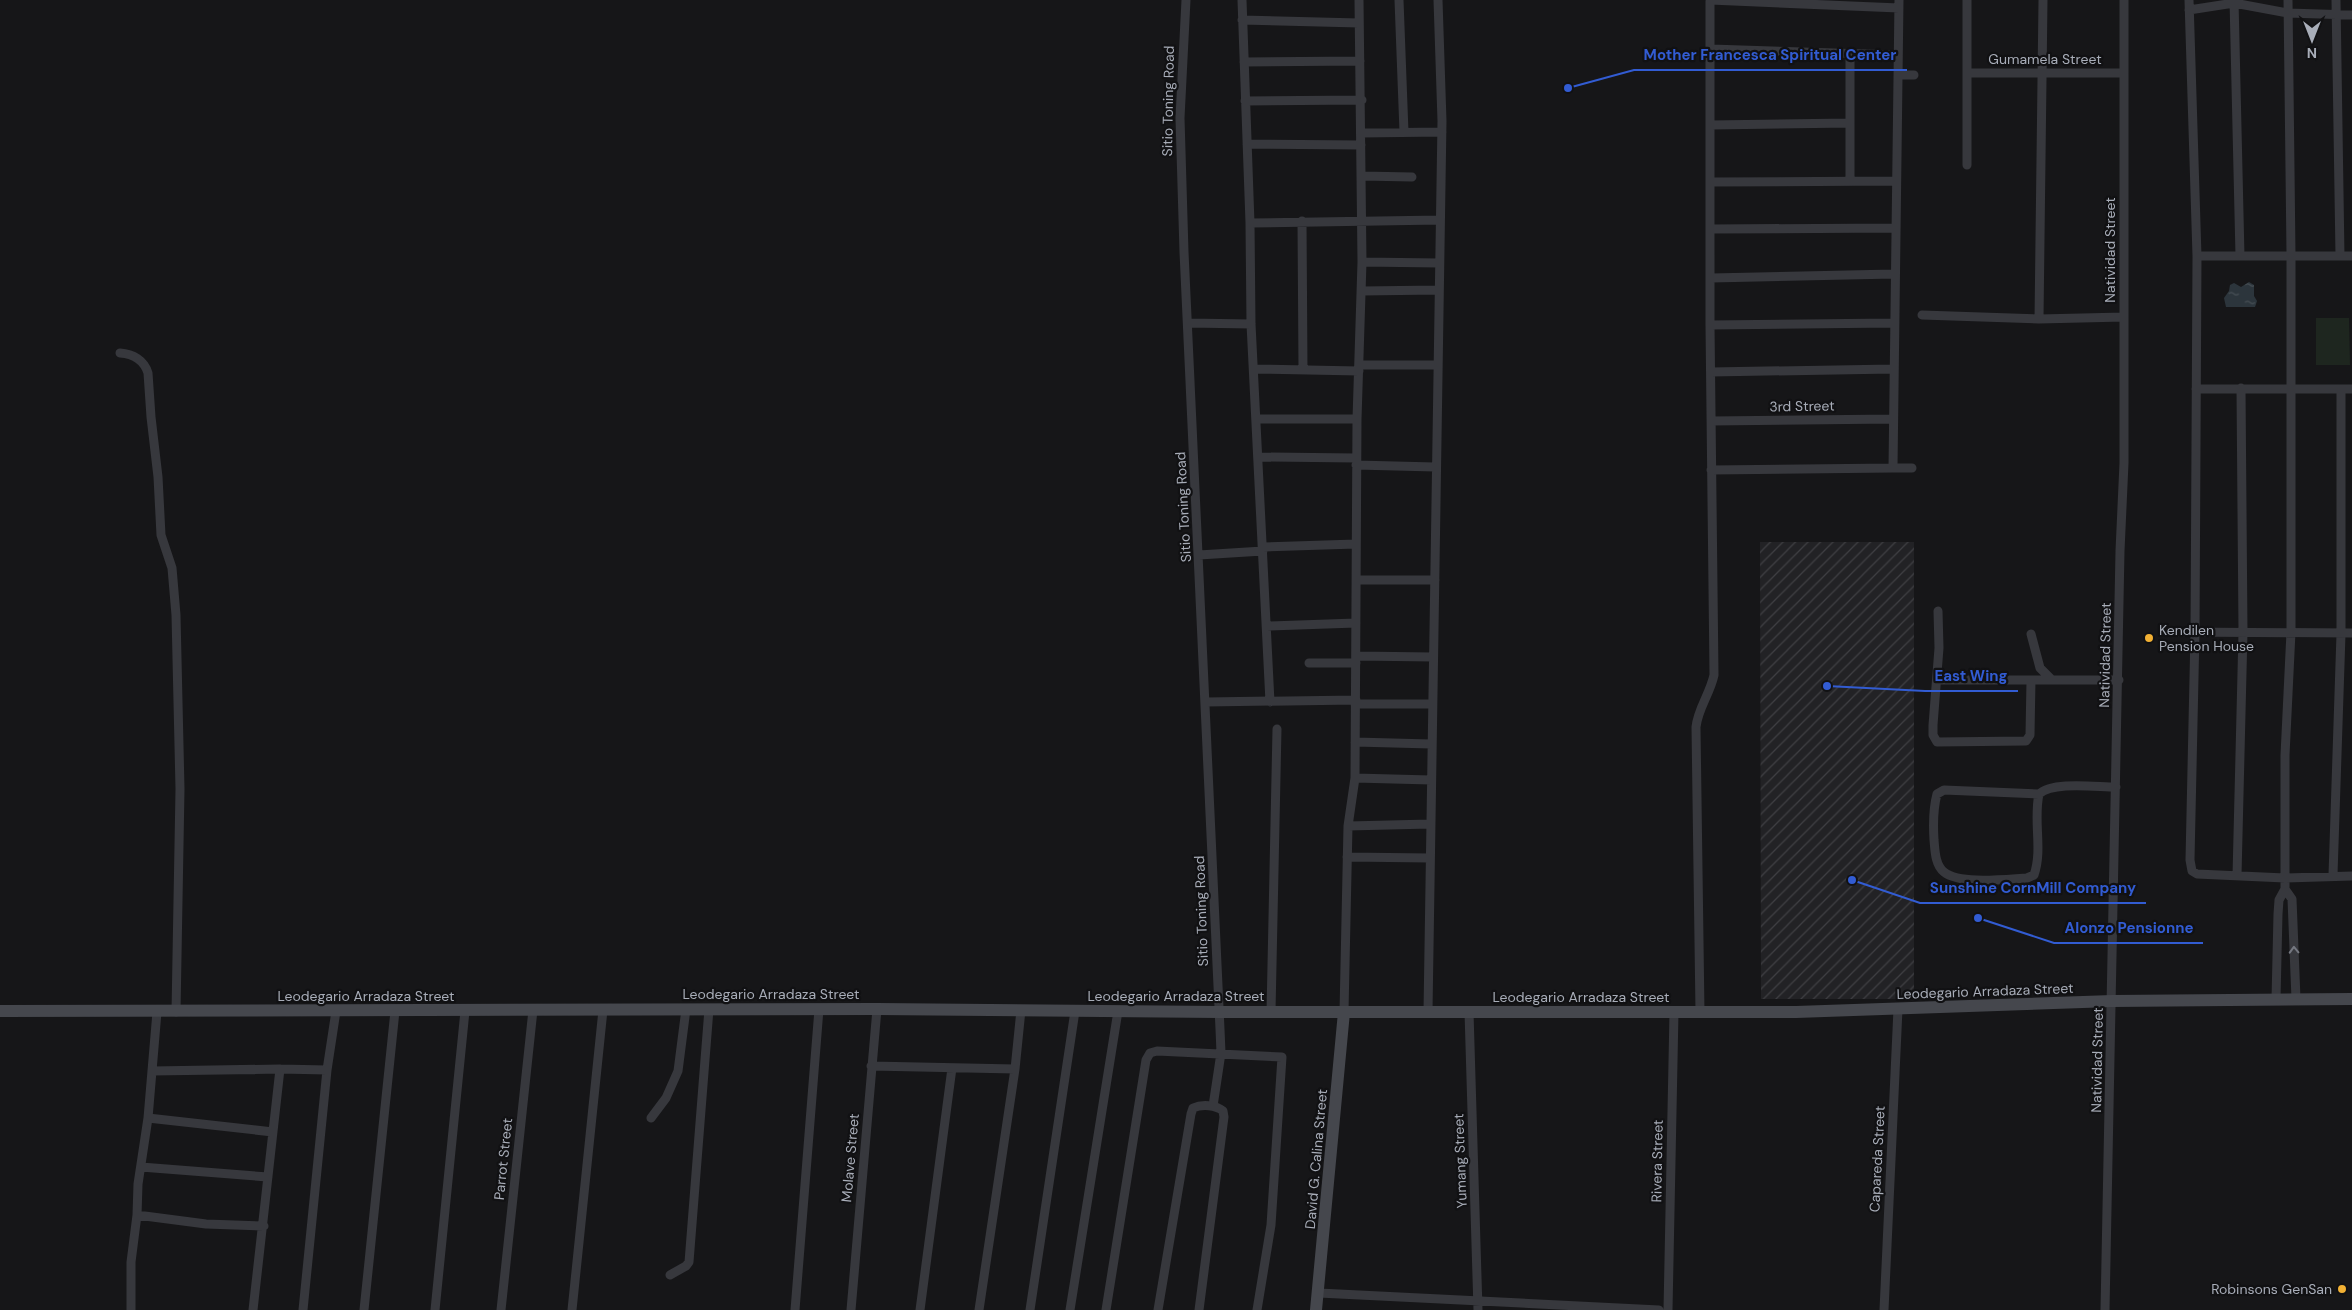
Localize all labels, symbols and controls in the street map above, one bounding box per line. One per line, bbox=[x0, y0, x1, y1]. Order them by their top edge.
north arrow bbox=[2287, 15, 2337, 65]
callout: Mother Francesca Spiritual Center bbox=[1634, 40, 1907, 70]
text: N bbox=[2307, 44, 2317, 62]
street label: Sitio Toning Road bbox=[1158, 45, 1178, 157]
text: Mother Francesca Spiritual Center bbox=[1644, 45, 1896, 65]
street label: Gumamela Street bbox=[1988, 50, 2102, 68]
street label: Natividad Street bbox=[2101, 197, 2119, 303]
street label: 3rd Street bbox=[1769, 396, 1835, 416]
street label: Sitio Toning Road bbox=[1171, 451, 1195, 563]
street label: Natividad Street bbox=[2095, 602, 2115, 708]
place label: Kendilen Pension House bbox=[2159, 621, 2254, 655]
marker: Kendilen Pension House bbox=[2143, 632, 2155, 644]
callout: East Wing bbox=[1925, 661, 2018, 691]
text: East Wing bbox=[1935, 666, 2008, 686]
street label: Sitio Toning Road bbox=[1190, 855, 1212, 967]
callout: Sunshine CornMill Company bbox=[1920, 873, 2146, 903]
text: Sunshine CornMill Company bbox=[1930, 878, 2136, 898]
callout: Alonzo Pensionne bbox=[2054, 913, 2203, 943]
text: Alonzo Pensionne bbox=[2065, 918, 2193, 938]
one-way arrow bbox=[2288, 946, 2299, 954]
street label: Leodegario Arradaza Street bbox=[1896, 979, 2074, 1003]
street label: Leodegario Arradaza Street bbox=[682, 985, 860, 1003]
street label: Leodegario Arradaza Street bbox=[277, 987, 455, 1005]
street label: Leodegario Arradaza Street bbox=[1087, 987, 1265, 1005]
street label: Leodegario Arradaza Street bbox=[1492, 988, 1670, 1006]
street label: Natividad Street bbox=[2087, 1007, 2107, 1113]
street label: David G. Calina Street bbox=[1301, 1088, 1331, 1230]
street label: Capareda Street bbox=[1865, 1105, 1889, 1213]
street label: Molave Street bbox=[837, 1113, 863, 1203]
street label: Yumang Street bbox=[1449, 1113, 1471, 1209]
street label: Parrot Street bbox=[490, 1117, 516, 1201]
street label: Rivera Street bbox=[1647, 1119, 1667, 1203]
place label: Robinsons GenSan bbox=[2211, 1280, 2332, 1298]
marker: Robinsons GenSan bbox=[2336, 1283, 2348, 1295]

